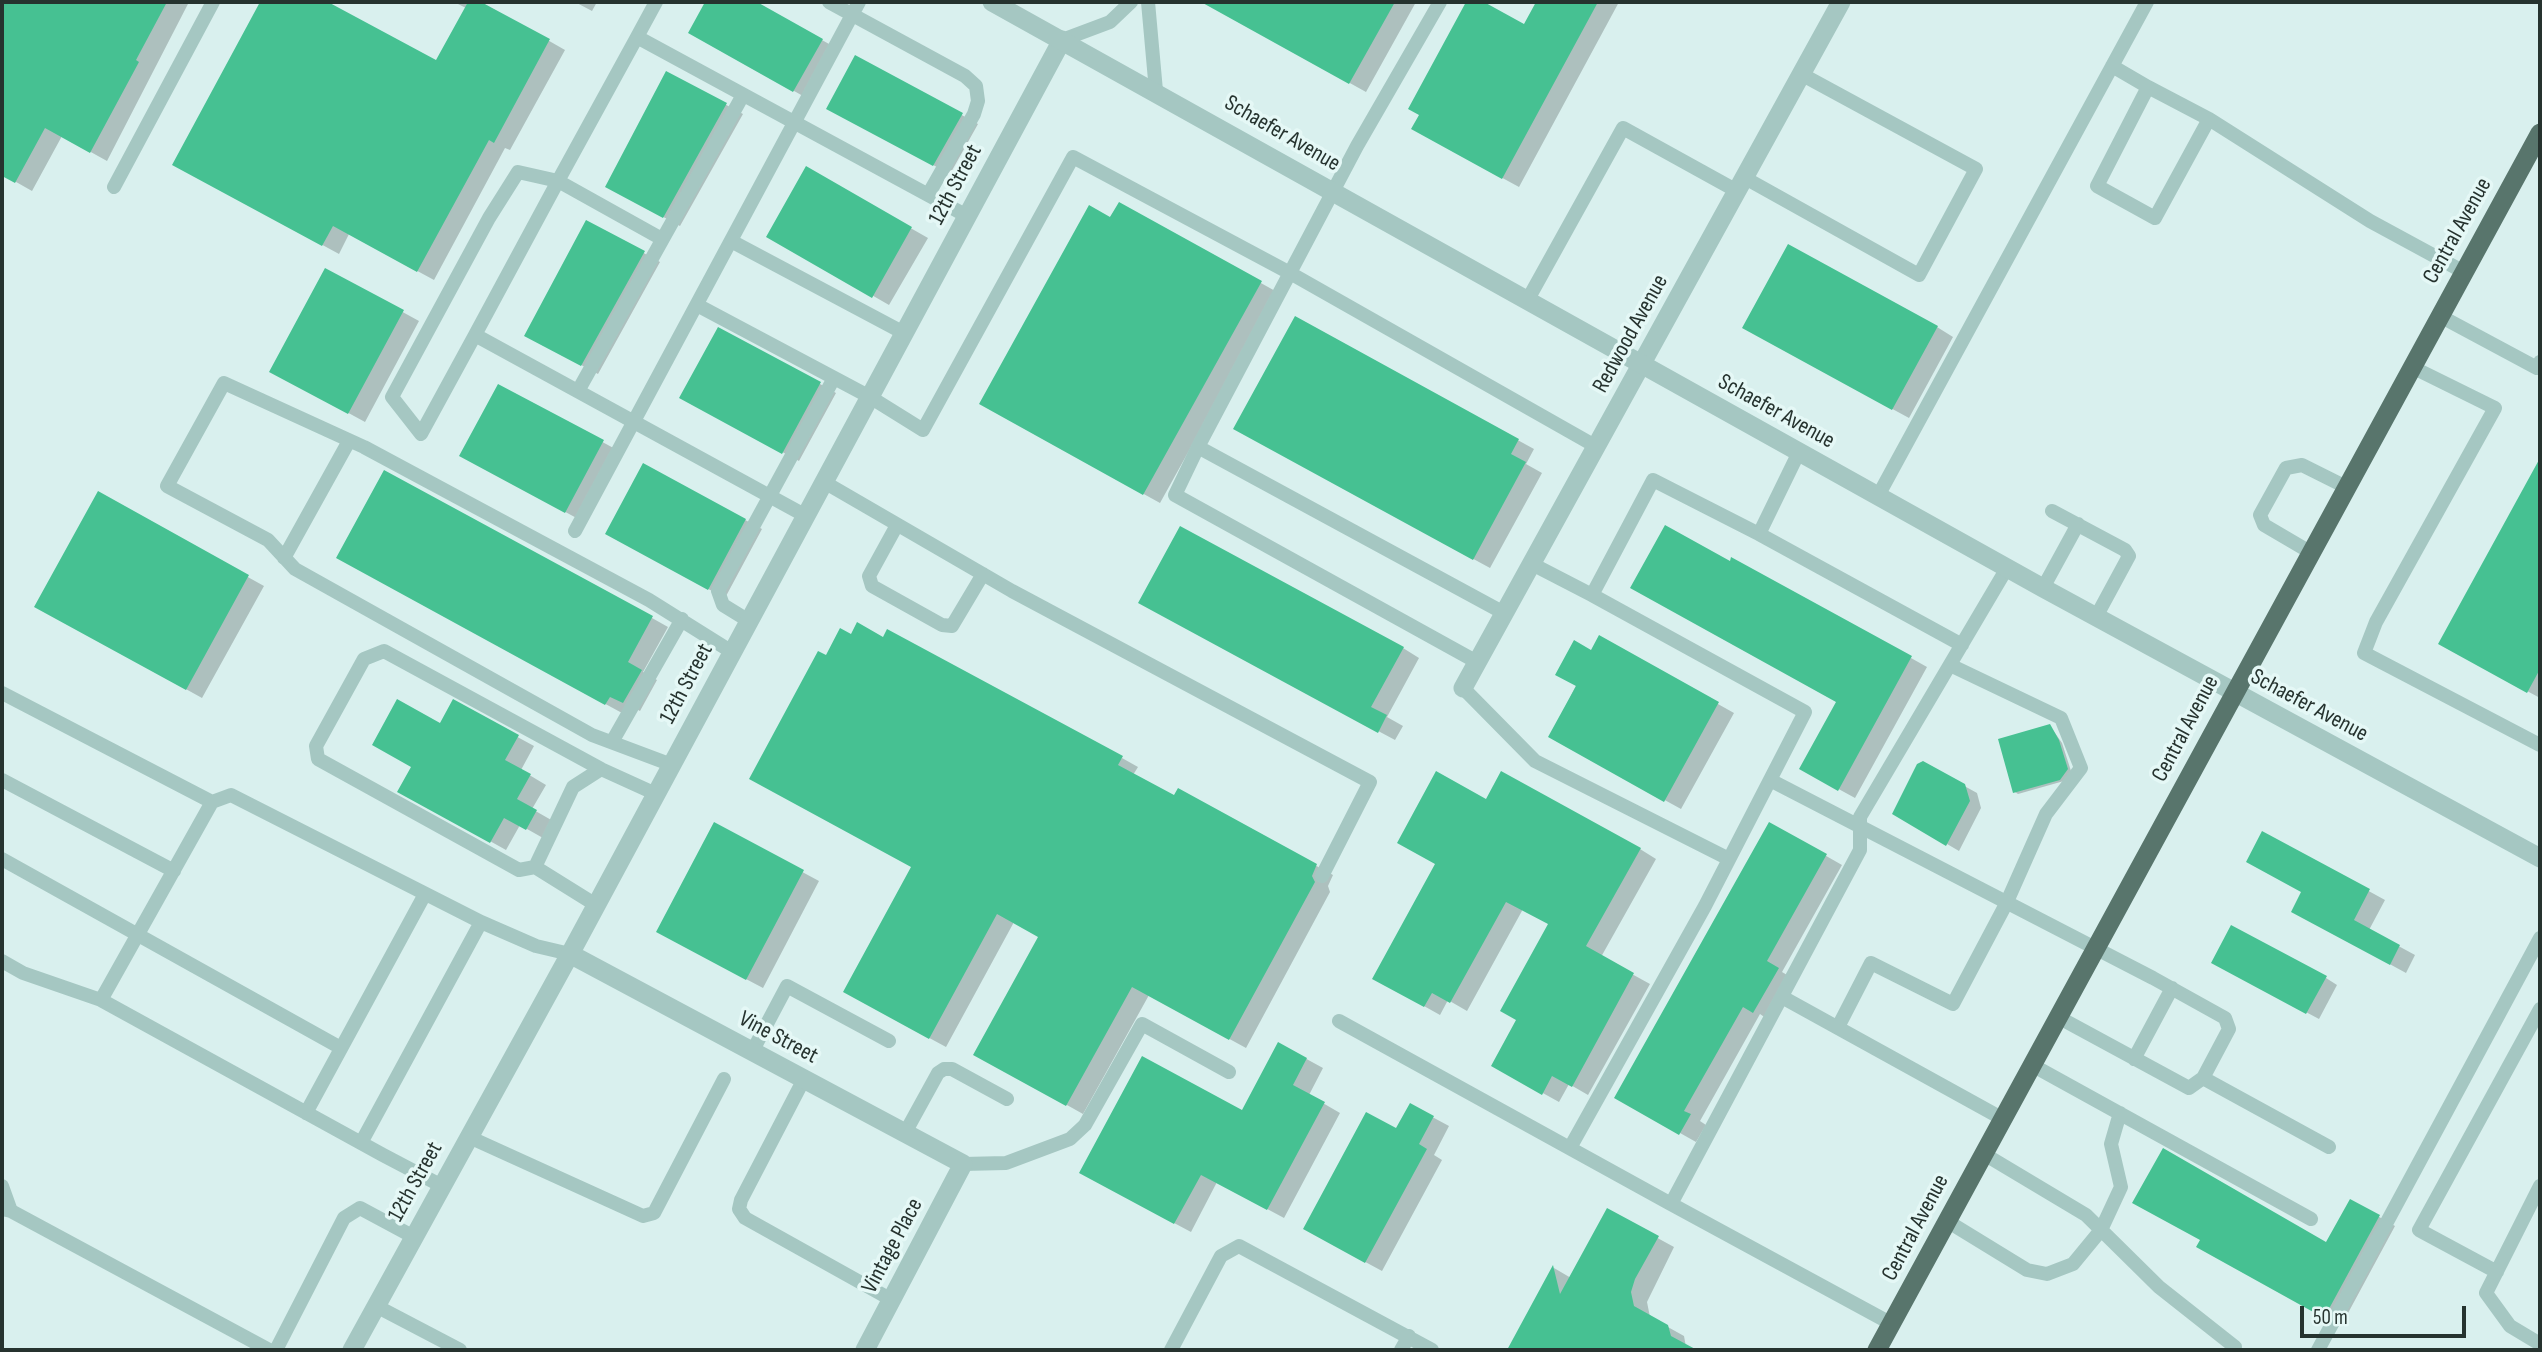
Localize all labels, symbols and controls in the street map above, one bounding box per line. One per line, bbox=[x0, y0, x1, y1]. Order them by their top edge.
street label: Schaefer Avenue bbox=[1219, 90, 1345, 178]
street label: 12th Street bbox=[923, 140, 989, 230]
street label: Central Avenue bbox=[2418, 173, 2498, 289]
street label: Redwood Avenue bbox=[1587, 270, 1675, 398]
street label: Schaefer Avenue bbox=[1713, 369, 1839, 455]
street label: 12th Street bbox=[654, 639, 720, 729]
street label: Schaefer Avenue bbox=[2246, 664, 2372, 748]
street label: Central Avenue bbox=[2146, 671, 2226, 787]
street label: Vine Street bbox=[734, 1006, 822, 1070]
street label: 12th Street bbox=[383, 1137, 449, 1227]
street label: Central Avenue bbox=[1876, 1170, 1956, 1286]
street label: Vintage Place bbox=[857, 1194, 929, 1298]
scale bar bbox=[2304, 1292, 2470, 1336]
text: 50 m bbox=[2313, 1305, 2348, 1330]

